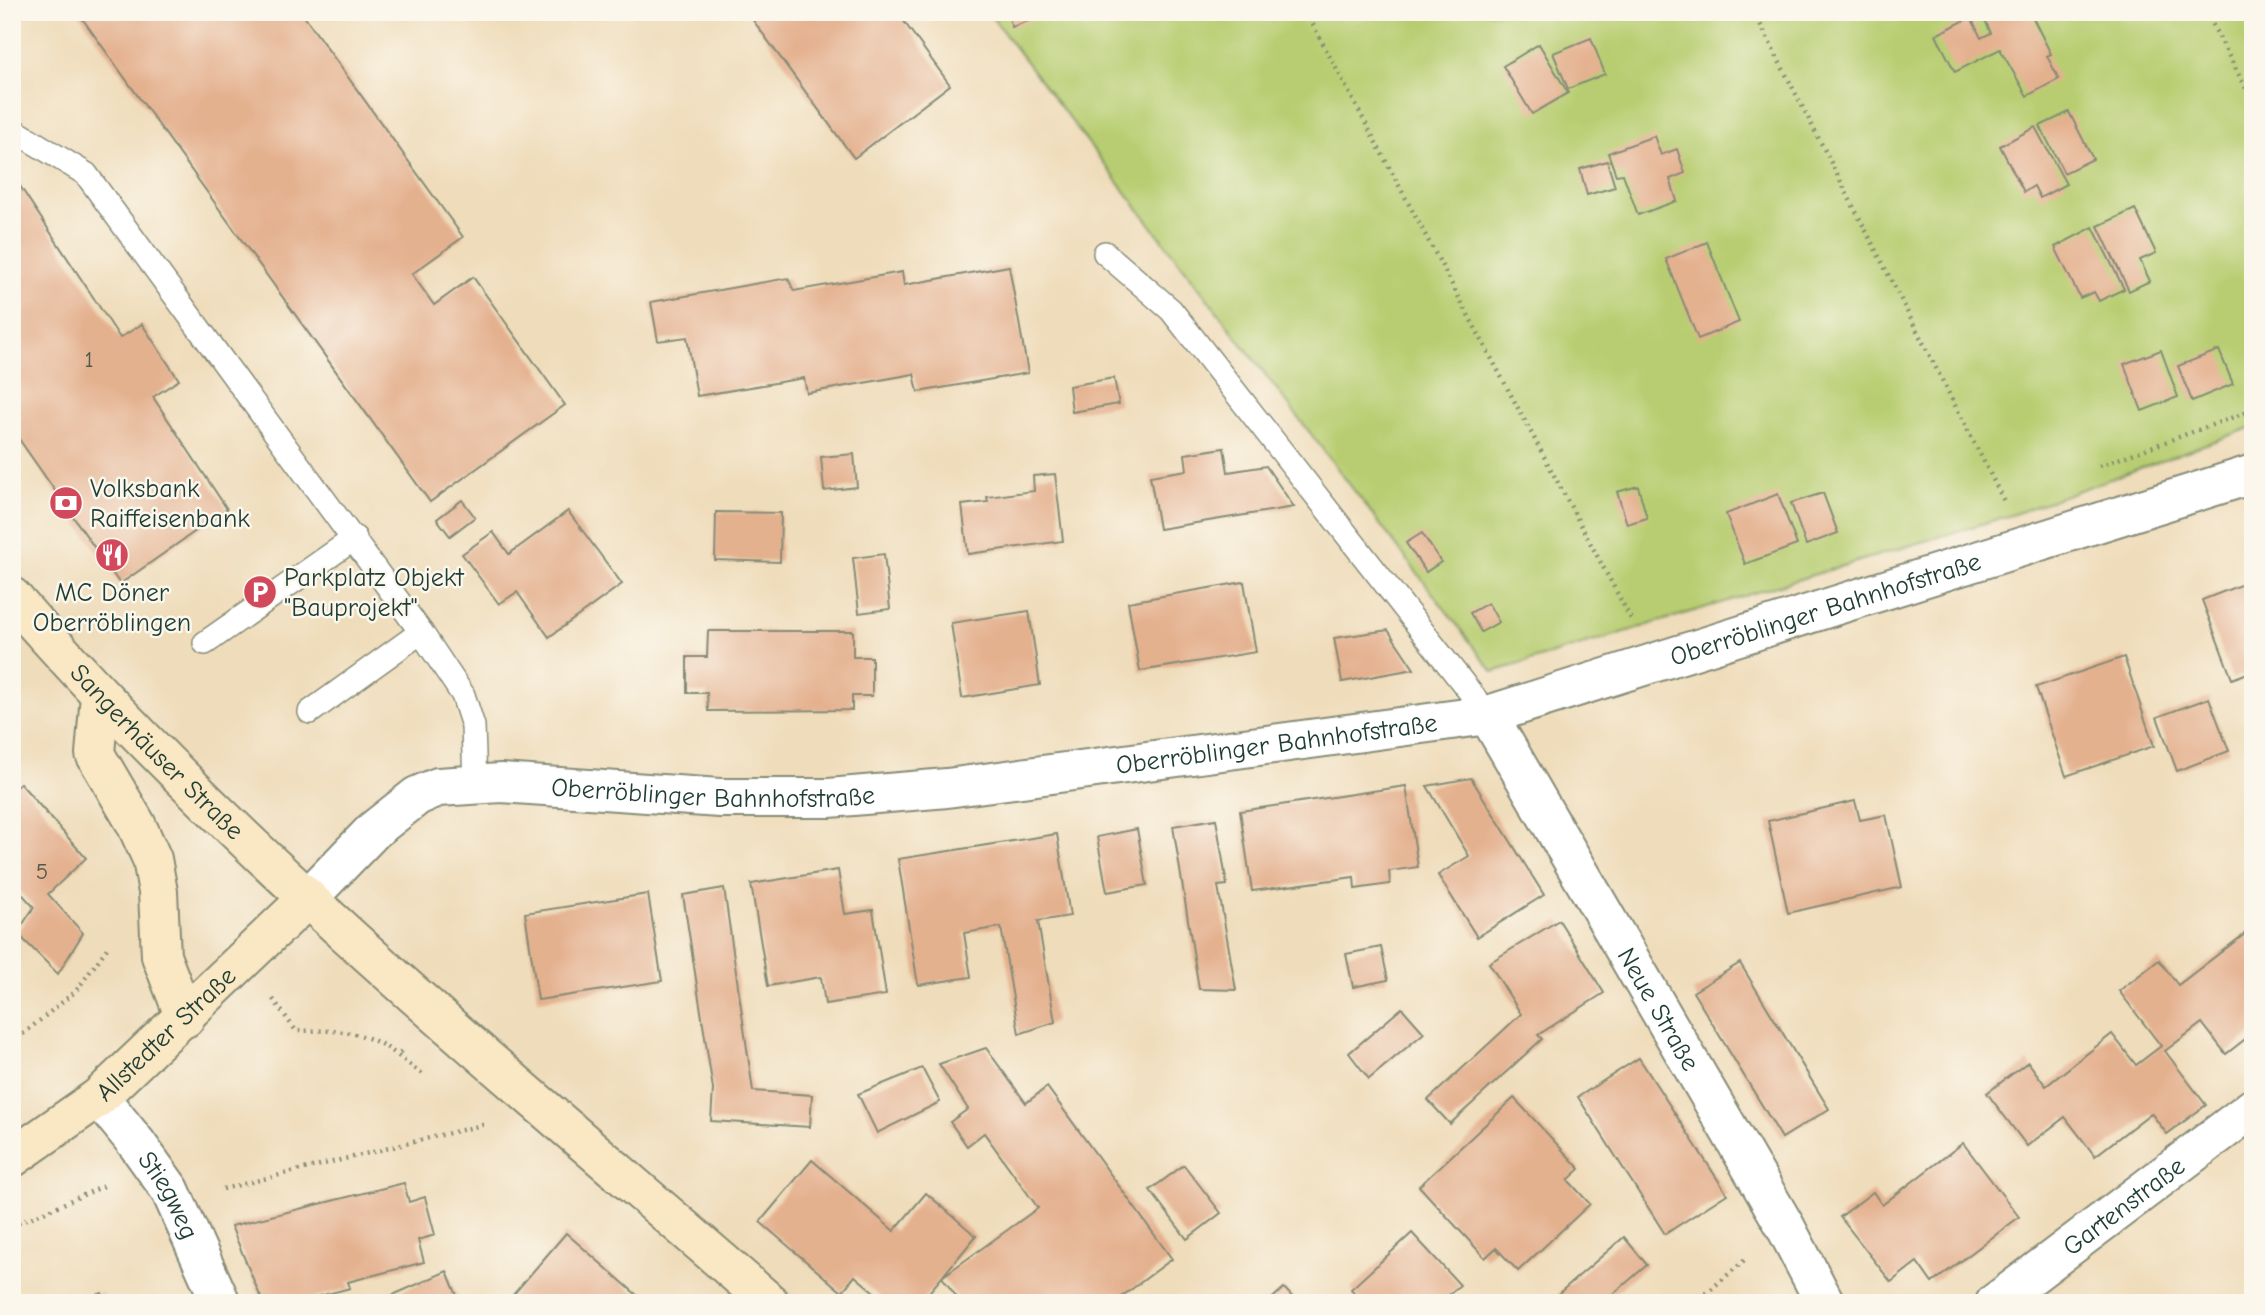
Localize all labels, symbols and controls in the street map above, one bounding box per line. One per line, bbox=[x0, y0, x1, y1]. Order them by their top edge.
house number: 1 bbox=[84, 346, 94, 373]
place label: Volksbank Raiffeisenbank bbox=[90, 474, 250, 534]
bank icon: Volksbank Raiffeisenbank bbox=[47, 484, 85, 522]
restaurant icon: MC Döner Oberröblingen bbox=[93, 536, 131, 574]
street label: Oberröblinger Bahnhofstraße bbox=[1667, 547, 1985, 673]
place label: Parkplatz Objekt "Bauprojekt" bbox=[284, 563, 465, 623]
parking icon: Parkplatz Objekt "Bauprojekt" bbox=[241, 573, 279, 611]
place label: MC Döner Oberröblingen bbox=[33, 578, 191, 638]
street label: Sangerhäuser Straße bbox=[64, 658, 250, 846]
street label: Oberröblinger Bahnhofstraße bbox=[1114, 708, 1439, 781]
street label: Oberröblinger Bahnhofstraße bbox=[550, 772, 876, 814]
house number: 5 bbox=[36, 858, 48, 885]
street label: Neue Straße bbox=[1611, 943, 1705, 1076]
street label: Allstedter Straße bbox=[90, 961, 242, 1108]
street label: Stiegweg bbox=[131, 1146, 204, 1244]
street label: Gartenstraße bbox=[2057, 1151, 2191, 1262]

